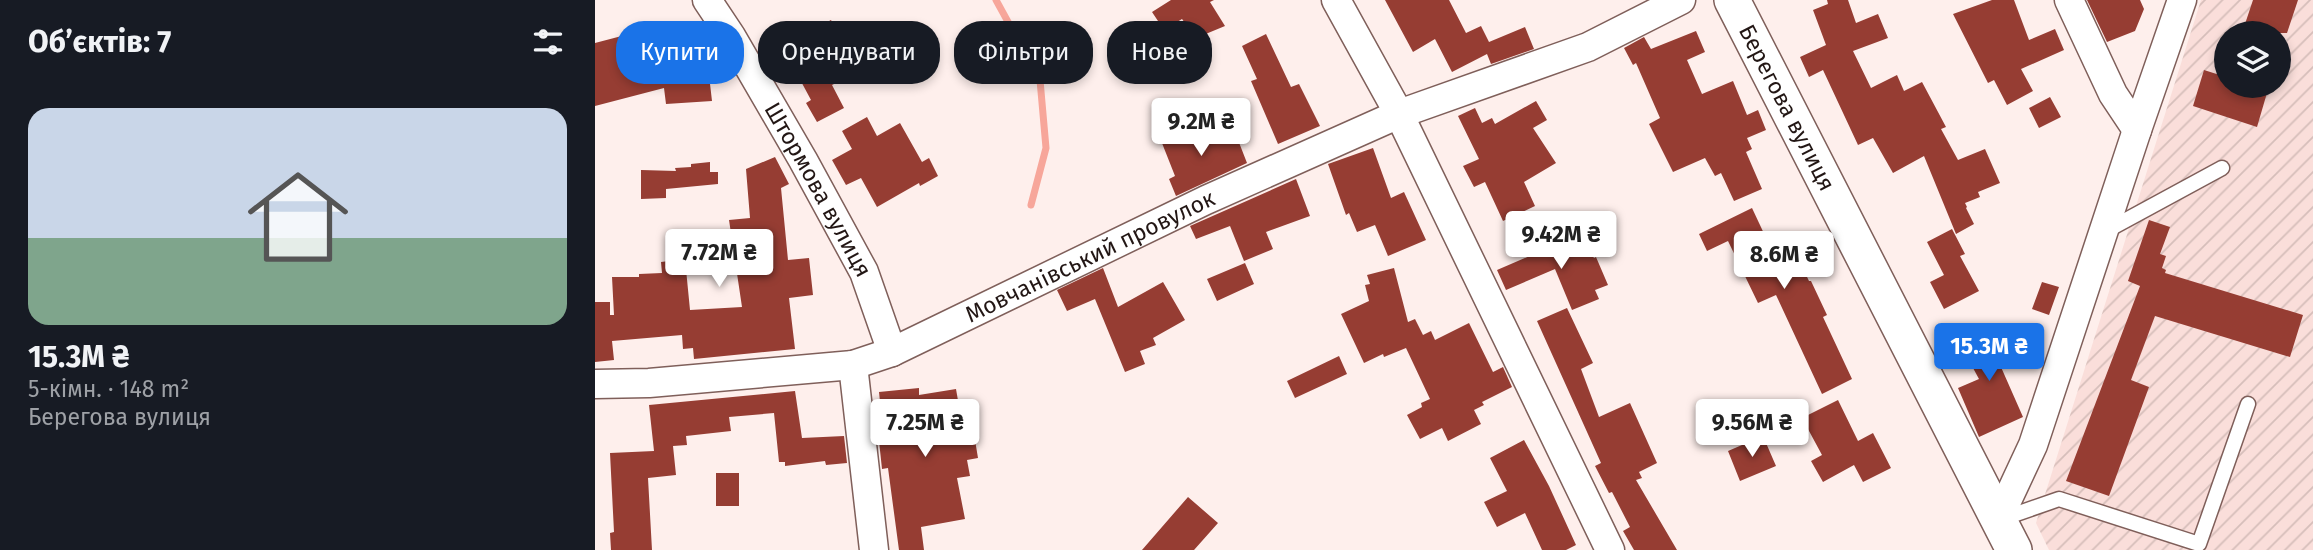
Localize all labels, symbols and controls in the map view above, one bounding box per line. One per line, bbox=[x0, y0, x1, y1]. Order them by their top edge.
street label: Берегова вулиця bbox=[1733, 20, 1841, 196]
chip: Купити bbox=[616, 21, 744, 84]
chip: Орендувати bbox=[758, 21, 940, 84]
chip: Фільтри bbox=[954, 21, 1093, 84]
chip: Нове bbox=[1107, 21, 1212, 84]
map controls bbox=[2214, 21, 2291, 98]
button: layers bbox=[2214, 21, 2291, 98]
icon: filters bbox=[529, 23, 567, 61]
text: Об’єктів: 7 bbox=[28, 24, 171, 60]
street label: Штормова вулиця bbox=[759, 97, 878, 282]
pin: 9.2M ₴ bbox=[1144, 99, 1258, 158]
text: 9.2M ₴ bbox=[1167, 107, 1235, 135]
icon: home bbox=[235, 154, 361, 280]
street label: Мовчанівський провулок bbox=[961, 184, 1219, 328]
pin: 9.42M ₴ bbox=[1496, 212, 1626, 271]
text: 9.42M ₴ bbox=[1521, 220, 1601, 248]
pin: 7.72M ₴ bbox=[654, 230, 784, 289]
pin: 8.6M ₴ bbox=[1727, 232, 1841, 291]
text: 7.72M ₴ bbox=[681, 238, 757, 266]
text: 8.6M ₴ bbox=[1750, 240, 1818, 268]
pin: 15.3M ₴ bbox=[1924, 324, 2054, 383]
text: 15.3M ₴ bbox=[1950, 332, 2028, 360]
text: 15.3M ₴ bbox=[28, 339, 129, 375]
text: 5-кімн. · 148 m² bbox=[28, 375, 189, 403]
pin: 7.25M ₴ bbox=[860, 400, 990, 459]
pin: 9.56M ₴ bbox=[1687, 400, 1817, 459]
text: Берегова вулиця bbox=[28, 403, 211, 431]
text: 7.25M ₴ bbox=[886, 408, 964, 436]
text: 9.56M ₴ bbox=[1712, 408, 1792, 436]

